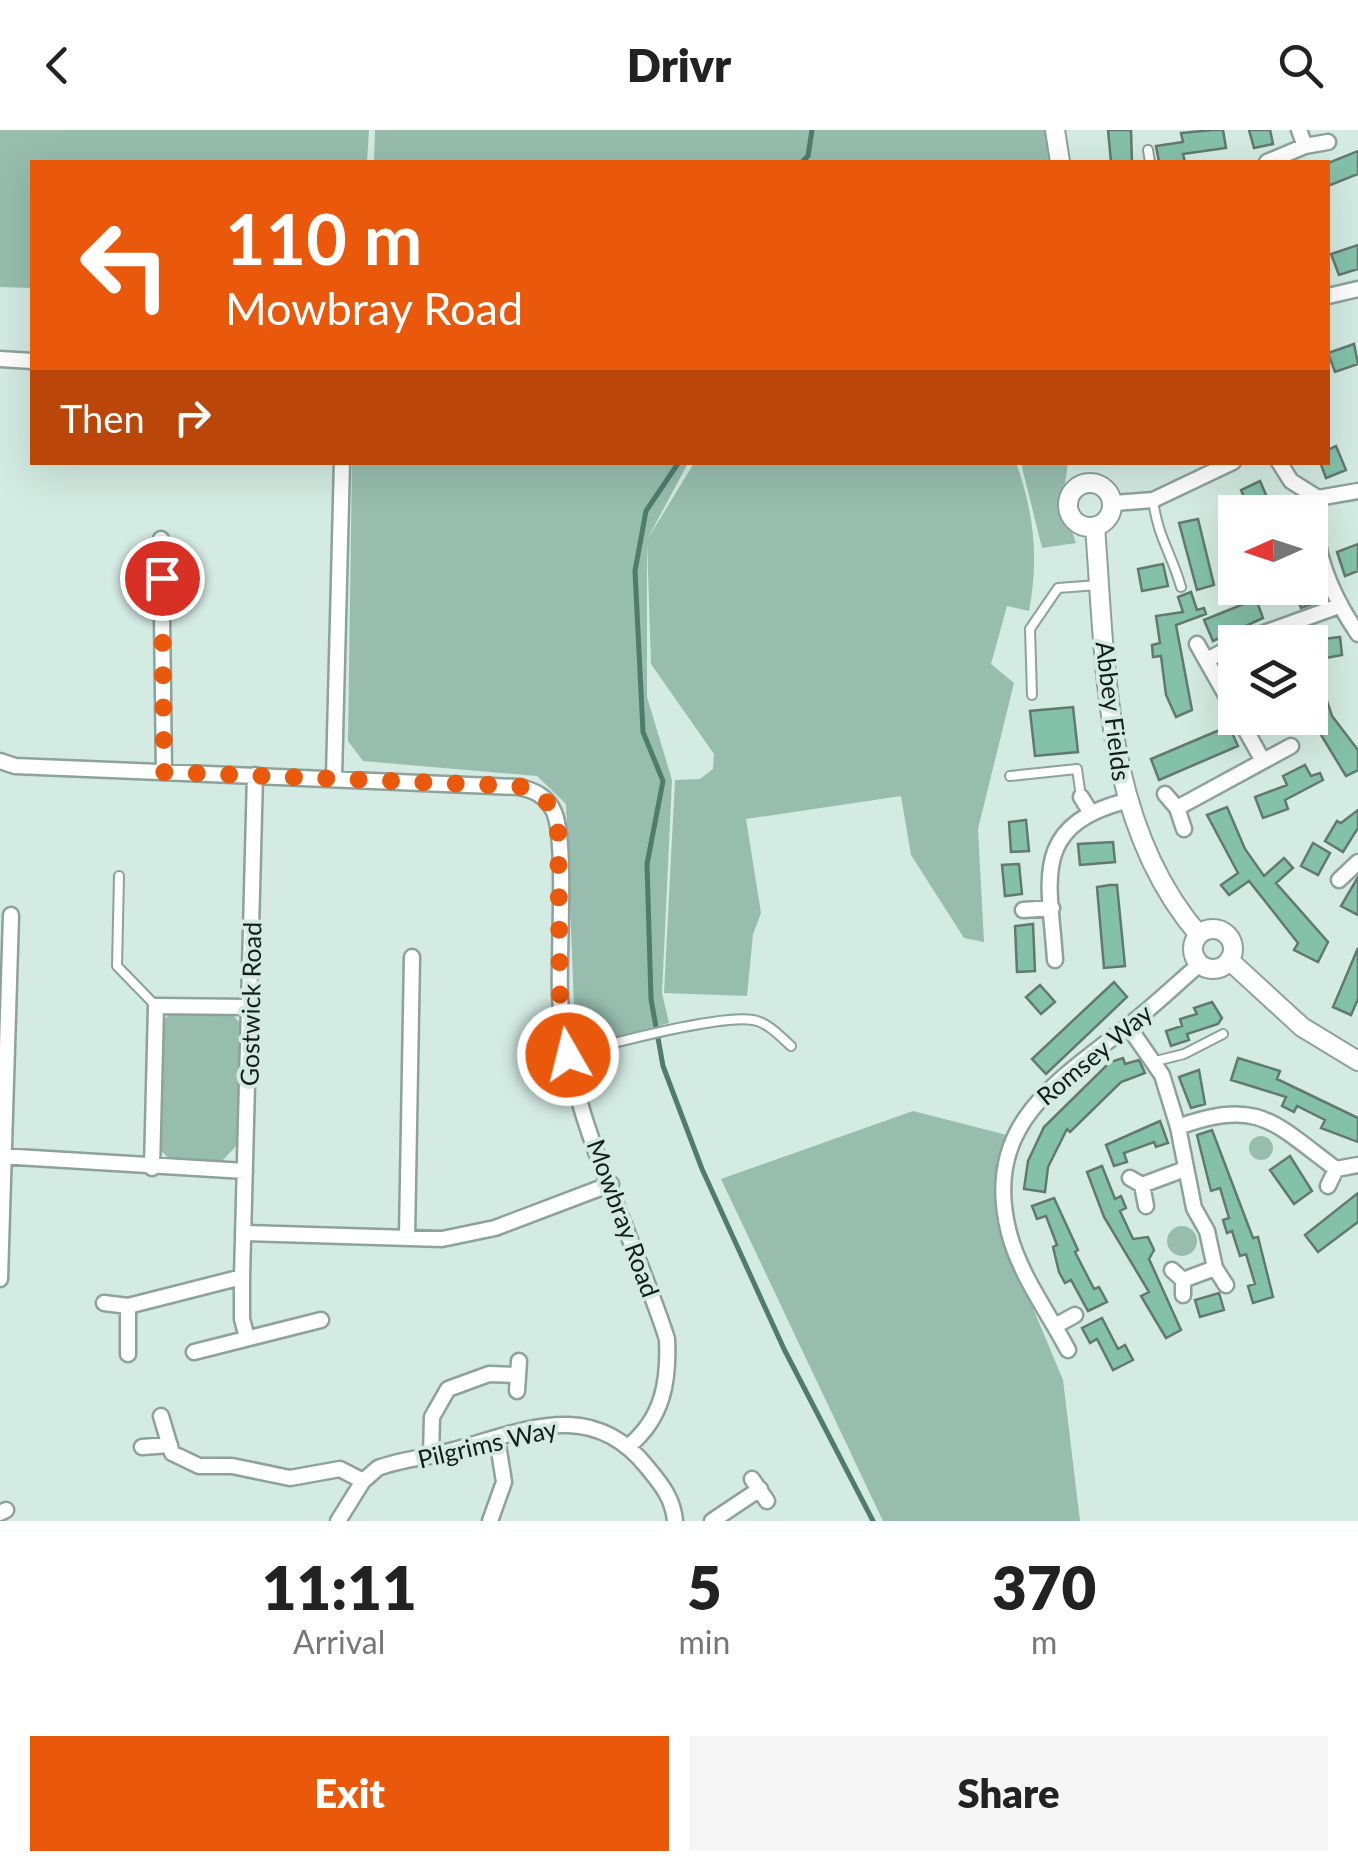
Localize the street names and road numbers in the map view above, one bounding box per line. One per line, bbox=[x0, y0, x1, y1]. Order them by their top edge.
street label: Abbey Fields bbox=[1091, 639, 1137, 783]
street label: Gostwick Road bbox=[234, 922, 266, 1086]
street label: Romsey Way bbox=[1030, 997, 1158, 1111]
street label: Mowbray Road bbox=[582, 1135, 666, 1301]
street label: Pilgrims Way bbox=[414, 1412, 560, 1474]

